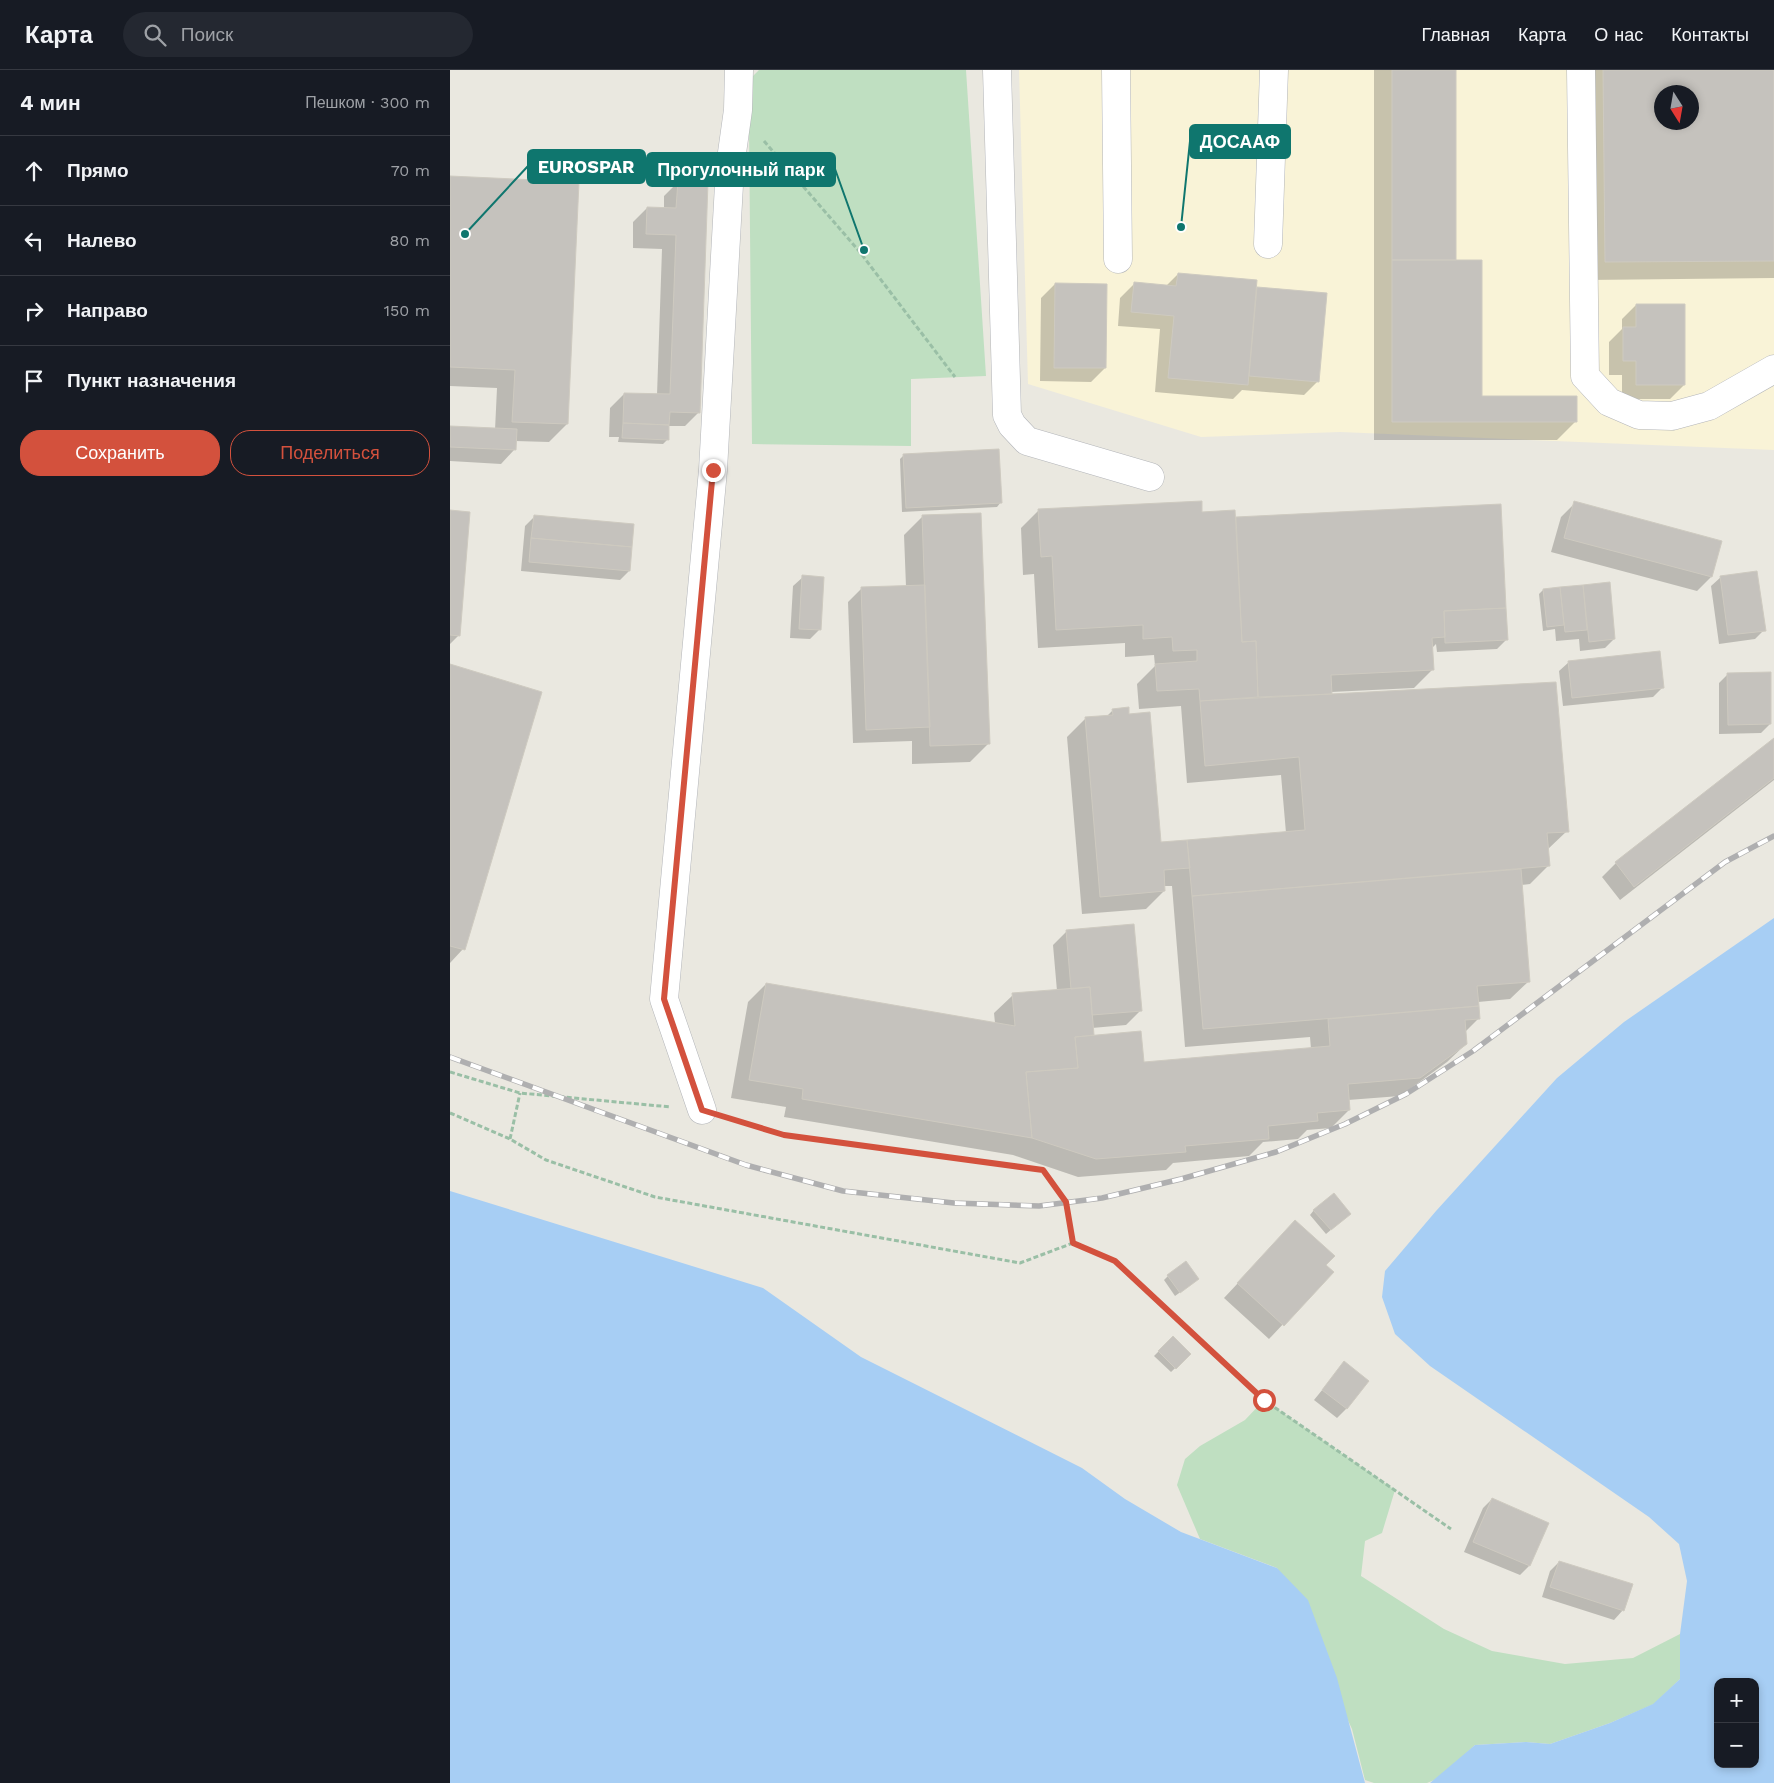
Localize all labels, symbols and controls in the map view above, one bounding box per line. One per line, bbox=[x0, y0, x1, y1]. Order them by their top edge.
search box bbox=[123, 12, 473, 57]
text: Карта bbox=[25, 21, 93, 49]
icon: search bbox=[141, 21, 169, 49]
text: Поиск bbox=[181, 23, 233, 46]
text: Главная bbox=[1421, 24, 1490, 45]
text: Карта bbox=[1518, 24, 1566, 45]
text: О нас bbox=[1594, 24, 1643, 45]
text: Контакты bbox=[1671, 24, 1749, 45]
north arrow bbox=[1654, 85, 1699, 130]
text: 4 мин bbox=[20, 90, 81, 115]
text: Пешком · 300 m bbox=[305, 93, 430, 112]
callout: ДОСААФ bbox=[1190, 125, 1290, 158]
text: ДОСААФ bbox=[1200, 131, 1280, 152]
callout: EUROSPAR bbox=[528, 150, 645, 183]
callout: Прогулочный парк bbox=[647, 153, 835, 186]
text: EUROSPAR bbox=[538, 156, 635, 177]
icon: ahead bbox=[20, 157, 48, 185]
text: Прямо bbox=[67, 159, 129, 182]
text: Прогулочный парк bbox=[657, 159, 826, 180]
text: 70 m bbox=[391, 161, 430, 180]
icon: left bbox=[20, 227, 48, 255]
text: Налево bbox=[67, 229, 137, 252]
text: 80 m bbox=[389, 231, 430, 250]
icon: right bbox=[20, 297, 48, 325]
text: Направо bbox=[67, 299, 148, 322]
text: 150 m bbox=[384, 301, 430, 320]
icon: arrive bbox=[20, 367, 48, 395]
text: Пункт назначения bbox=[67, 369, 236, 392]
button: Сохранить bbox=[20, 430, 220, 476]
button: Поделиться bbox=[230, 430, 430, 476]
route end bbox=[702, 459, 725, 482]
route start bbox=[1253, 1389, 1276, 1412]
map controls bbox=[1714, 1678, 1759, 1768]
button: + bbox=[1714, 1678, 1759, 1723]
button: − bbox=[1714, 1723, 1759, 1768]

